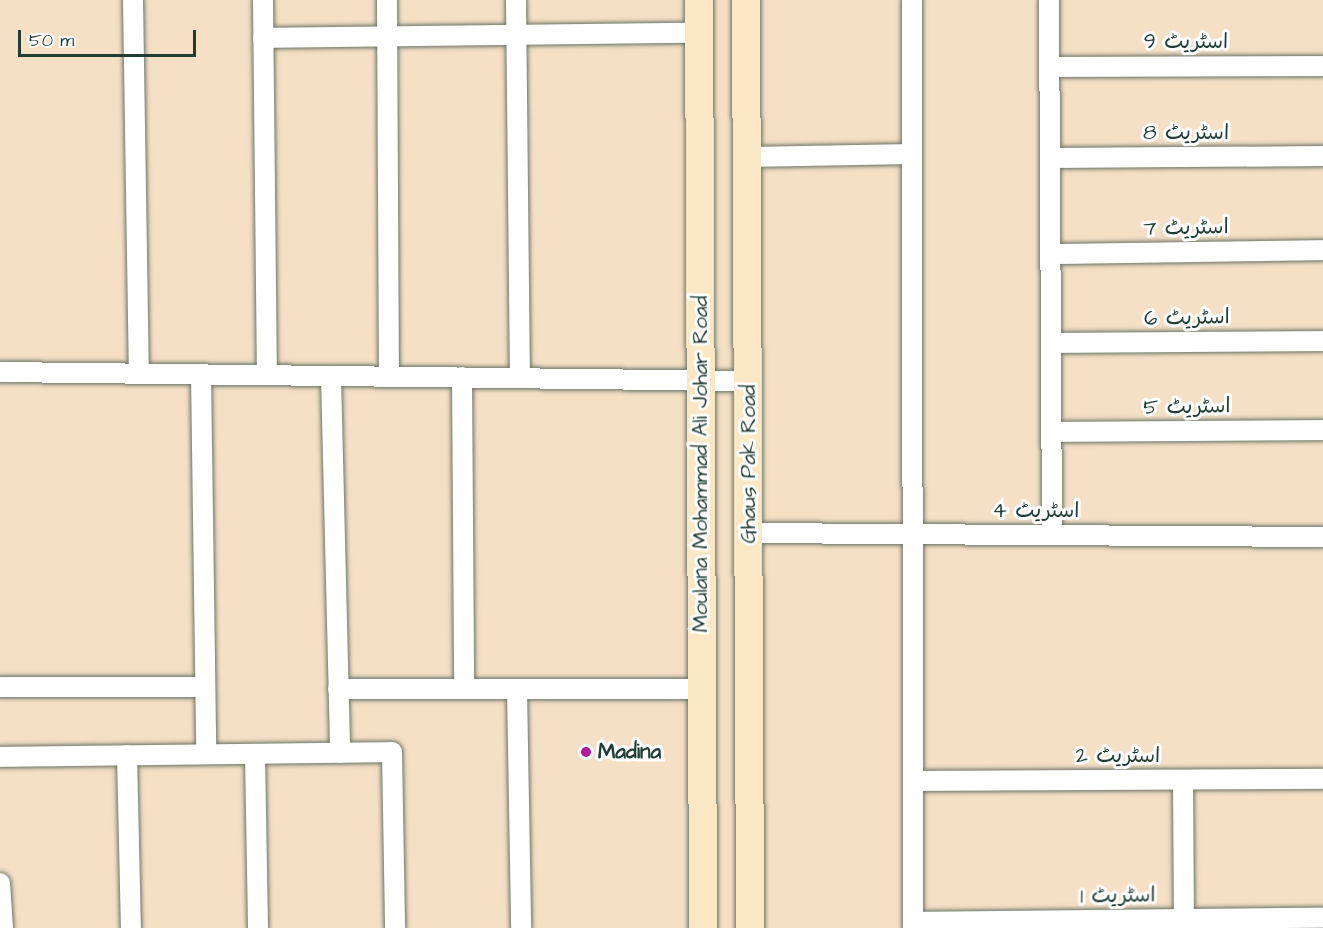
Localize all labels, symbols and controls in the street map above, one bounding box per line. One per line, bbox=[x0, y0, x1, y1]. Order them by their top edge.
scale bar bbox=[21, 18, 200, 56]
text: 50 m bbox=[29, 28, 74, 53]
street label: اسٹریٹ 9 bbox=[1144, 29, 1228, 55]
street label: اسٹریٹ 8 bbox=[1143, 120, 1229, 146]
street label: اسٹریٹ 7 bbox=[1143, 215, 1229, 241]
street label: Moulana Mohammad Ali Johar Road bbox=[688, 296, 714, 632]
street label: اسٹریٹ 6 bbox=[1144, 305, 1230, 331]
street label: Ghaus Pak Road bbox=[736, 385, 762, 543]
street label: اسٹریٹ 5 bbox=[1143, 394, 1231, 420]
street label: اسٹریٹ 4 bbox=[993, 498, 1079, 524]
place label: Madina bbox=[598, 739, 661, 765]
street label: اسٹریٹ 2 bbox=[1076, 743, 1160, 769]
marker: Madina bbox=[579, 745, 593, 759]
street label: اسٹریٹ 1 bbox=[1080, 883, 1156, 909]

